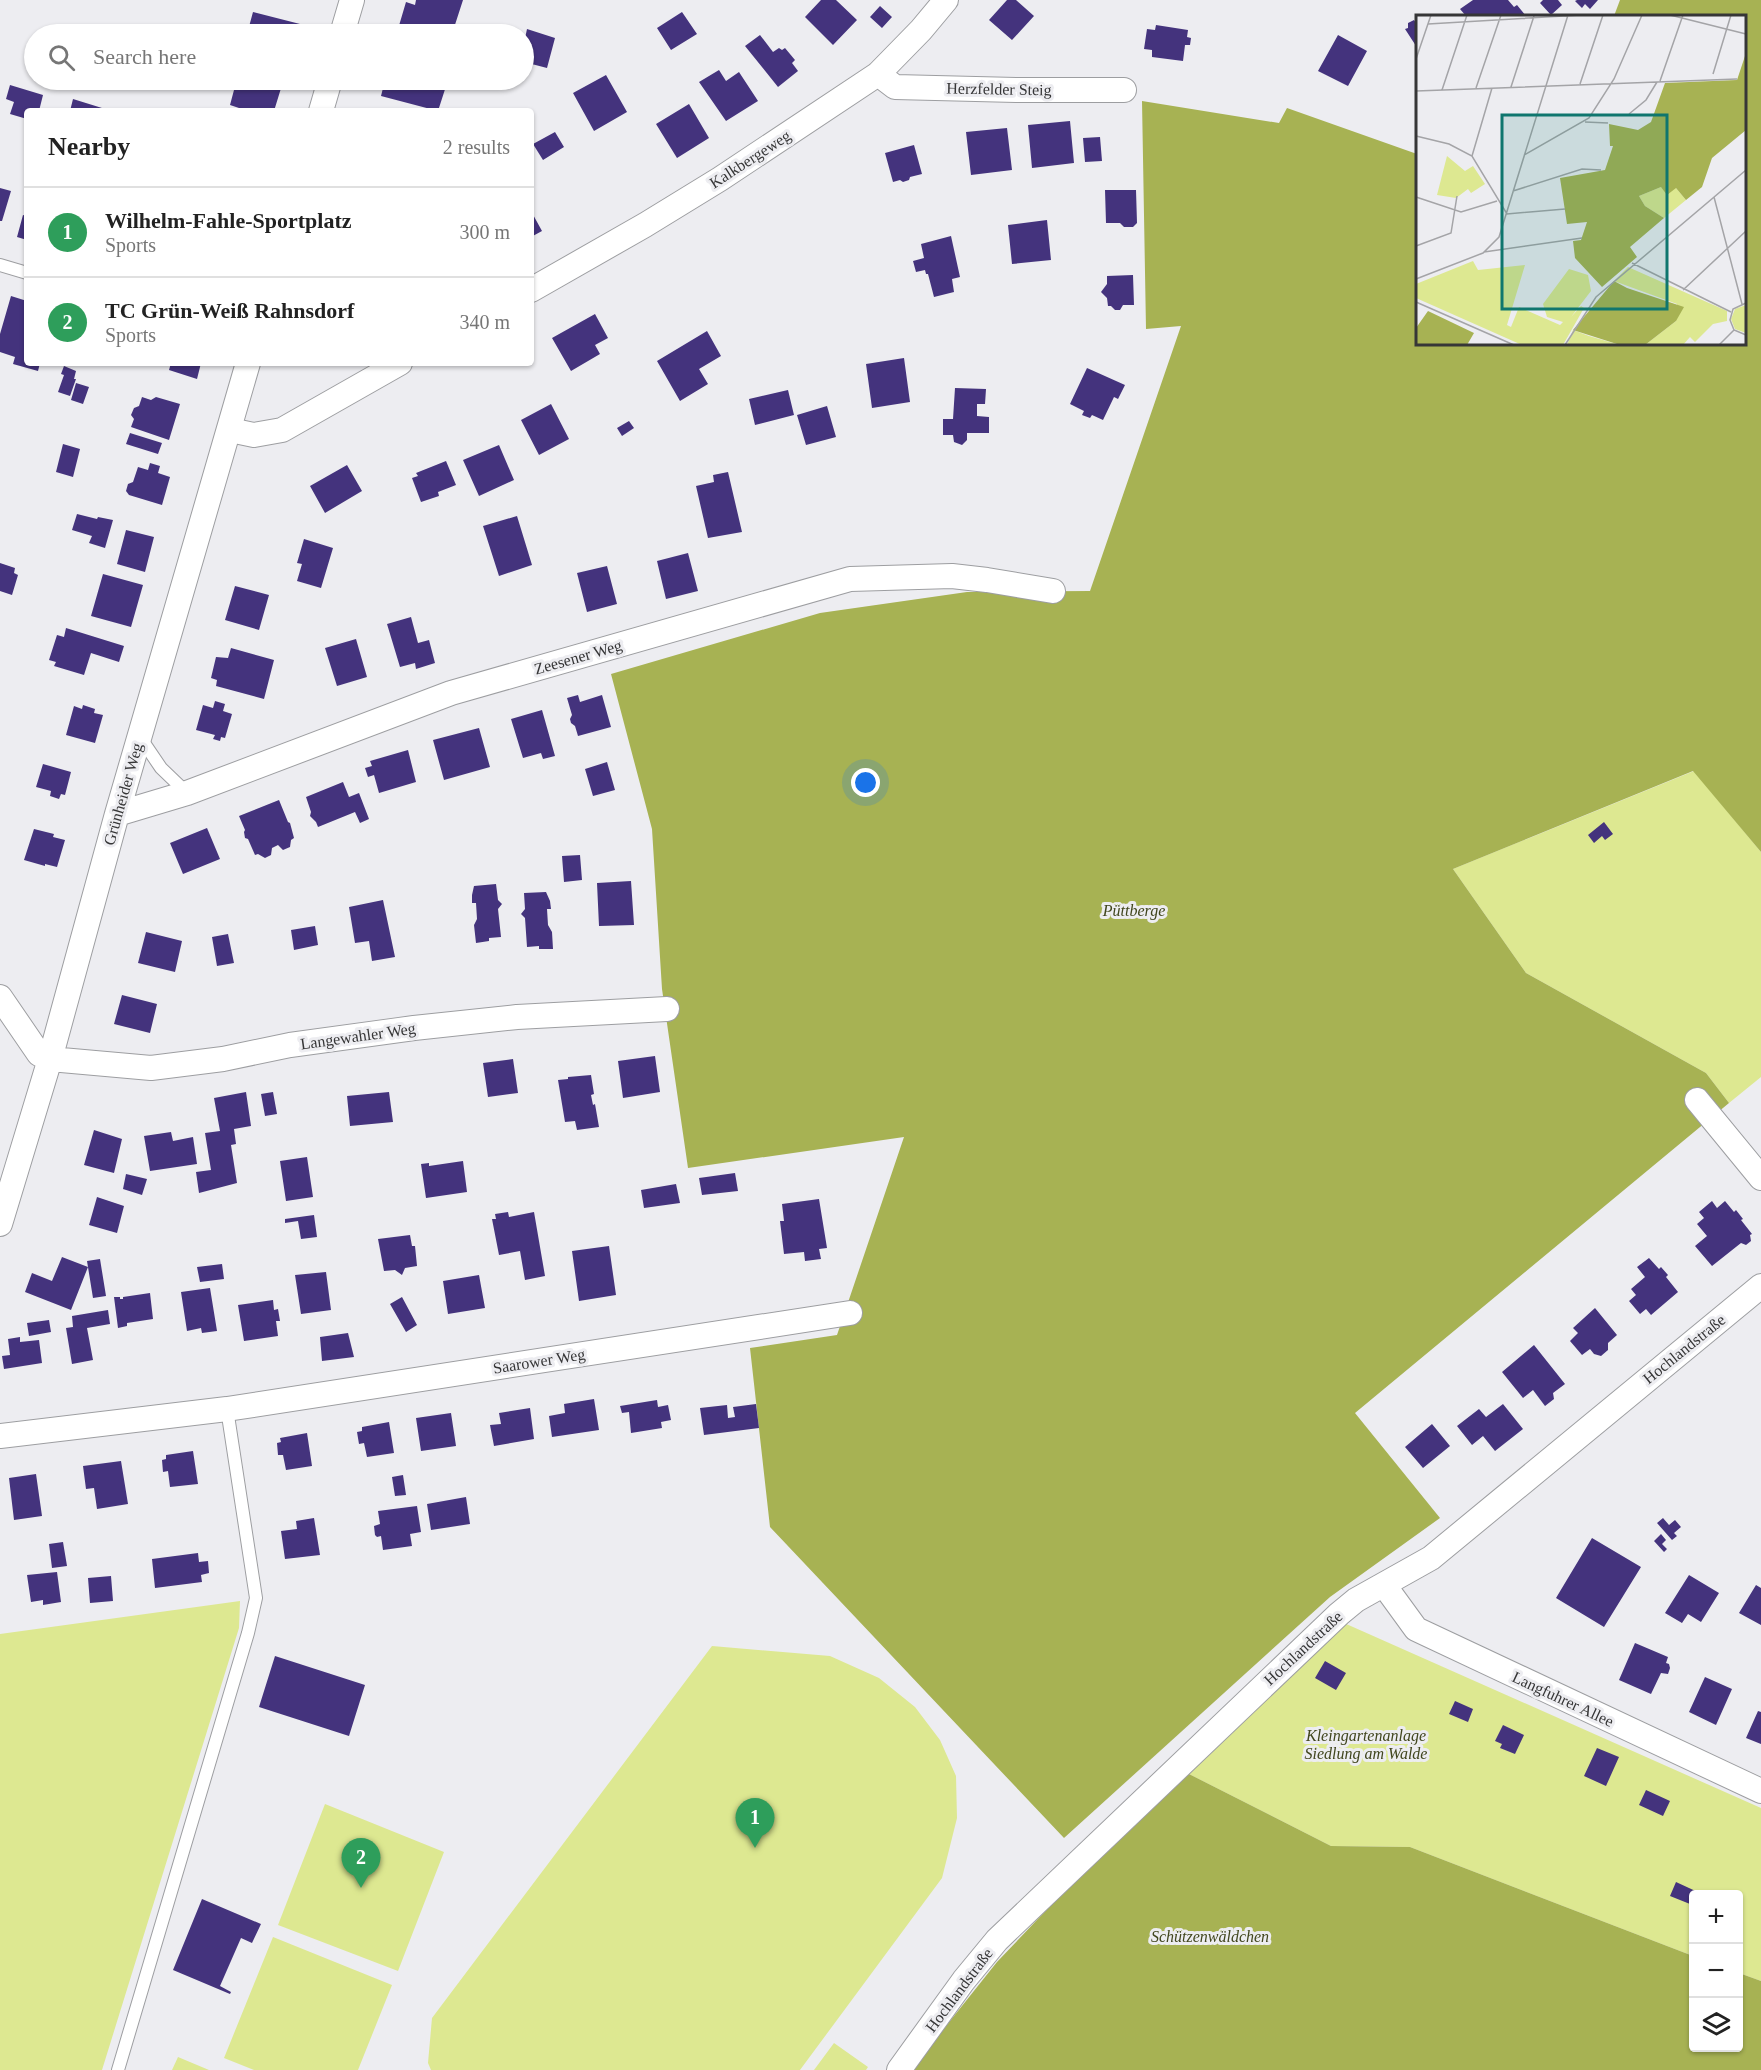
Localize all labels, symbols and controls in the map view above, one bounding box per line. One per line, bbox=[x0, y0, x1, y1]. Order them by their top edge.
inset map bbox=[1416, 15, 1746, 345]
search box bbox=[24, 24, 534, 90]
icon: search bbox=[45, 41, 78, 74]
text: Search here bbox=[93, 44, 196, 69]
street label: Herzfelder Steig bbox=[946, 80, 1052, 99]
street label: Kalkbergeweg bbox=[706, 127, 794, 192]
text: Nearby bbox=[48, 132, 130, 161]
text: 2 results bbox=[443, 136, 510, 158]
text: Wilhelm-Fahle-Sportplatz bbox=[105, 208, 351, 233]
text: 1 bbox=[63, 221, 73, 243]
text: 300 m bbox=[459, 221, 510, 243]
text: Sports bbox=[105, 234, 156, 256]
text: TC Grün-Weiß Rahnsdorf bbox=[105, 298, 354, 323]
text: 2 bbox=[63, 311, 73, 333]
text: 340 m bbox=[459, 311, 510, 333]
text: Sports bbox=[105, 324, 156, 346]
street label: Zeesener Weg bbox=[532, 636, 624, 679]
street label: Grünheider Weg bbox=[100, 741, 147, 847]
your location bbox=[851, 768, 880, 797]
park label: Püttberge bbox=[1102, 902, 1165, 920]
street label: Langewahler Weg bbox=[299, 1020, 417, 1053]
street label: Hochlandstraße bbox=[1640, 1311, 1728, 1387]
street label: Saarower Weg bbox=[492, 1345, 586, 1378]
street label: Hochlandstraße bbox=[1260, 1608, 1346, 1688]
street label: Langfuhrer Allee bbox=[1509, 1668, 1616, 1731]
park label: Kleingartenanlage Siedlung am Walde bbox=[1305, 1727, 1427, 1763]
pin: 1 bbox=[736, 1798, 774, 1848]
pin: 2 bbox=[342, 1838, 380, 1888]
map controls bbox=[1689, 1890, 1743, 2052]
button: + bbox=[1689, 1890, 1743, 1944]
park label: Schützenwäldchen bbox=[1151, 1928, 1269, 1945]
button: − bbox=[1689, 1944, 1743, 1998]
street label: Hochlandstraße bbox=[922, 1945, 996, 2035]
button: layers bbox=[1689, 1998, 1743, 2052]

